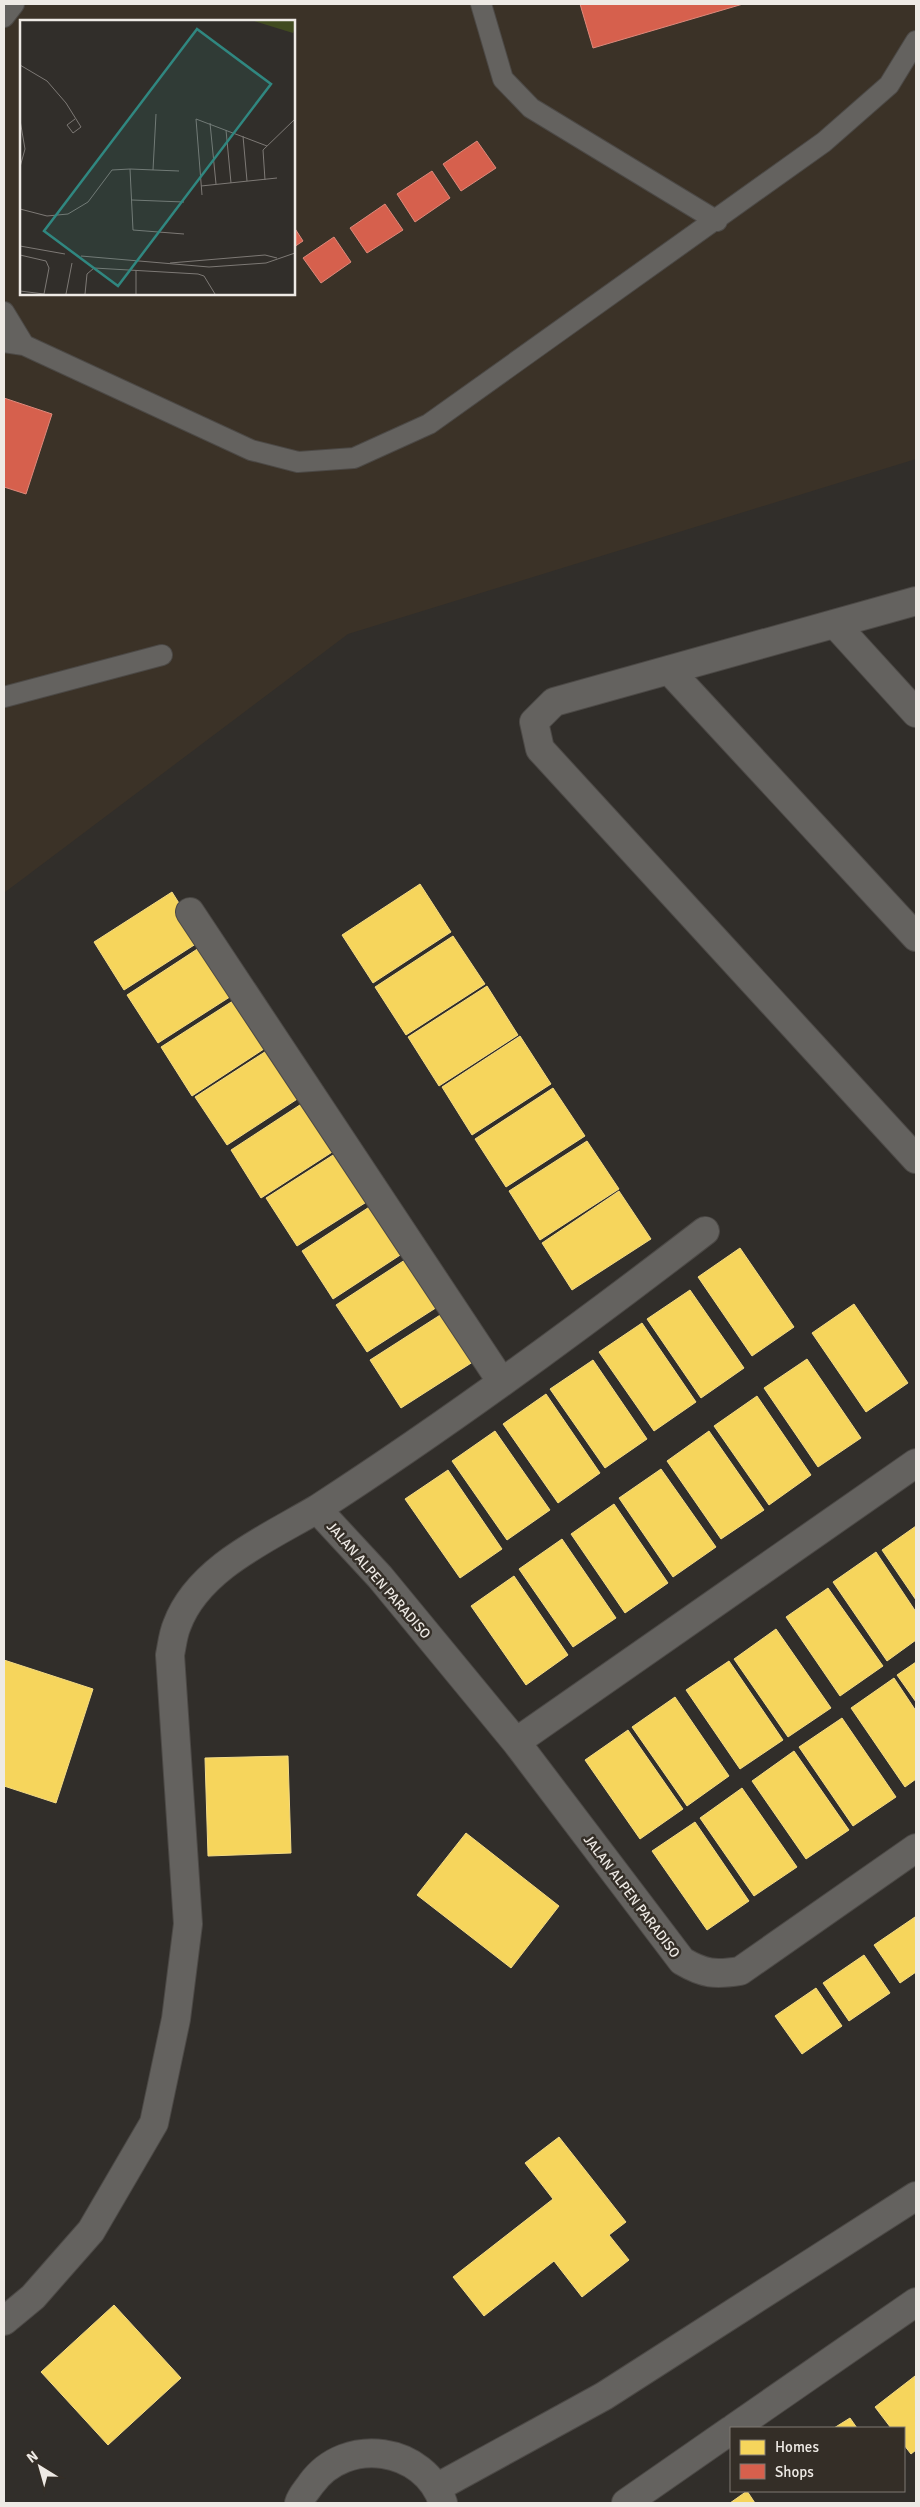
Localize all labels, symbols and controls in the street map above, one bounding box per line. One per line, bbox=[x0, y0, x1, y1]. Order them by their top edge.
inset map bbox=[20, 20, 295, 295]
street label: JALAN ALPEN PARADISO bbox=[323, 1518, 434, 1642]
street label: JALAN ALPEN PARADISO bbox=[580, 1831, 683, 1961]
legend bbox=[730, 2427, 905, 2492]
text: Homes bbox=[775, 2438, 819, 2456]
north arrow bbox=[15, 2442, 65, 2492]
text: N bbox=[23, 2447, 41, 2467]
text: Shops bbox=[775, 2463, 814, 2481]

